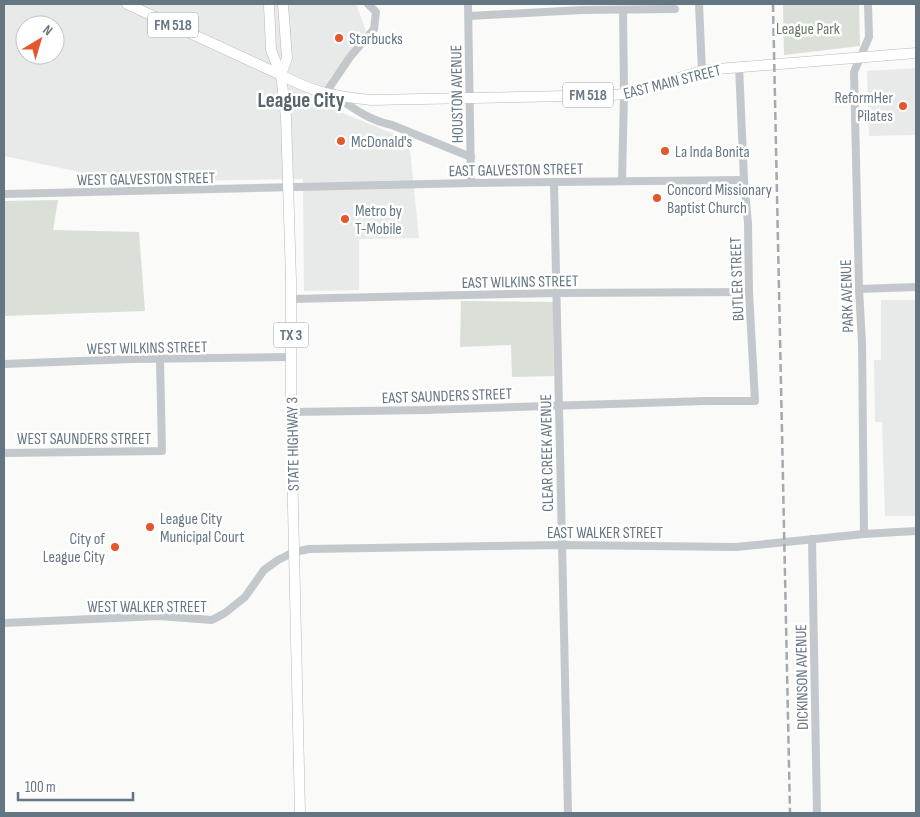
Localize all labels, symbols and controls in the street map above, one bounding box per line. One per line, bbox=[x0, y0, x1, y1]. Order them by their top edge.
road number: FM 518 bbox=[148, 12, 198, 38]
north arrow bbox=[15, 15, 65, 65]
park label: League Park bbox=[776, 20, 840, 39]
text: N bbox=[40, 21, 56, 39]
place label: Starbucks bbox=[349, 30, 403, 49]
marker: Starbucks bbox=[333, 32, 345, 44]
street label: HOUSTON AVENUE bbox=[447, 45, 468, 143]
street label: EAST MAIN STREET bbox=[622, 61, 724, 104]
road number: FM 518 bbox=[563, 82, 613, 108]
district label: League City bbox=[258, 88, 345, 113]
place label: ReformHer Pilates bbox=[834, 89, 893, 126]
marker: ReformHer Pilates bbox=[897, 100, 909, 112]
place label: McDonald's bbox=[351, 133, 413, 152]
marker: McDonald's bbox=[335, 135, 347, 147]
place label: La Inda Bonita bbox=[675, 143, 750, 162]
marker: La Inda Bonita bbox=[659, 145, 671, 157]
street label: EAST GALVESTON STREET bbox=[449, 160, 584, 181]
street label: WEST GALVESTON STREET bbox=[77, 169, 216, 190]
place label: Concord Missionary Baptist Church bbox=[667, 181, 772, 218]
marker: Concord Missionary Baptist Church bbox=[651, 192, 663, 204]
place label: Metro by T-Mobile bbox=[355, 202, 402, 239]
marker: Metro by T-Mobile bbox=[339, 213, 351, 225]
street label: BUTLER STREET bbox=[727, 236, 748, 321]
street label: PARK AVENUE bbox=[837, 259, 858, 333]
street label: EAST WILKINS STREET bbox=[461, 272, 579, 293]
road number: TX 3 bbox=[274, 322, 308, 348]
street label: WEST WILKINS STREET bbox=[87, 338, 208, 359]
street label: EAST SAUNDERS STREET bbox=[382, 385, 513, 408]
street label: CLEAR CREEK AVENUE bbox=[537, 394, 558, 512]
street label: STATE HIGHWAY 3 bbox=[283, 397, 304, 491]
street label: WEST SAUNDERS STREET bbox=[17, 430, 152, 449]
place label: League City Municipal Court bbox=[160, 510, 244, 547]
marker: League City Municipal Court bbox=[144, 521, 156, 533]
street label: EAST WALKER STREET bbox=[547, 524, 663, 543]
place label: City of League City bbox=[43, 530, 105, 567]
marker: City of League City bbox=[109, 541, 121, 553]
street label: WEST WALKER STREET bbox=[87, 598, 207, 617]
street label: DICKINSON AVENUE bbox=[792, 624, 813, 730]
scale bar bbox=[18, 770, 132, 802]
text: 100 m bbox=[25, 778, 56, 797]

